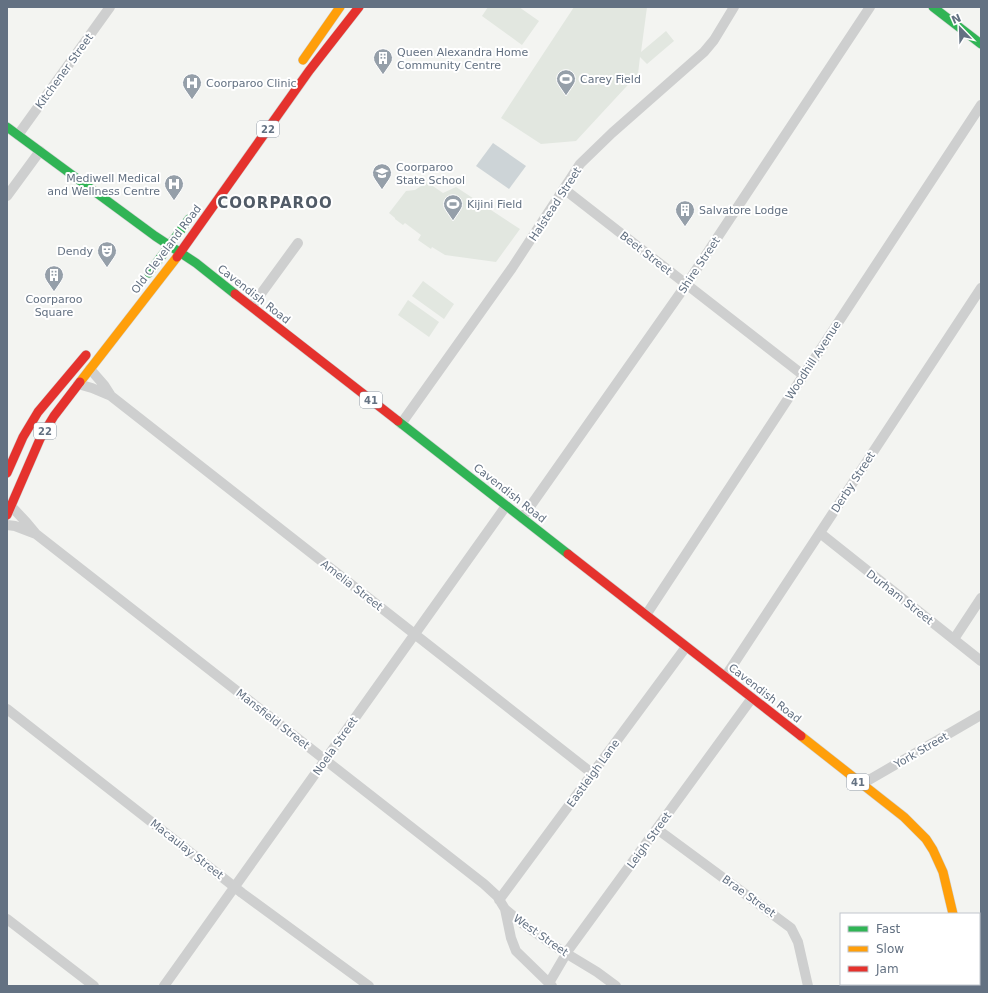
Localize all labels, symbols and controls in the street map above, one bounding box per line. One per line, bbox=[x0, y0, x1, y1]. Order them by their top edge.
north arrow bbox=[940, 8, 980, 48]
text: N bbox=[950, 11, 963, 27]
street label: Kitchener Street bbox=[33, 31, 96, 111]
place label: Queen Alexandra Home Community Centre bbox=[397, 46, 528, 72]
building icon: Queen Alexandra Home Community Centre bbox=[372, 47, 394, 75]
sports icon: Carey Field bbox=[555, 68, 577, 96]
hospital icon: Coorparoo Clinic bbox=[181, 72, 203, 100]
place label: Carey Field bbox=[580, 73, 641, 86]
place label: Coorparoo Clinic bbox=[206, 77, 297, 90]
road number: 22 bbox=[257, 121, 279, 137]
place label: Coorparoo State School bbox=[396, 161, 465, 187]
school or university icon: Coorparoo State School bbox=[371, 162, 393, 190]
street label: Halstead Street bbox=[527, 164, 585, 244]
place label: Mediwell Medical and Wellness Centre bbox=[47, 172, 160, 198]
hospital icon: Mediwell Medical and Wellness Centre bbox=[163, 173, 185, 201]
sports icon: Kijini Field bbox=[442, 193, 464, 221]
district label: COORPAROO bbox=[217, 194, 333, 212]
place label: Kijini Field bbox=[467, 198, 522, 211]
building icon: Salvatore Lodge bbox=[674, 199, 696, 227]
street label: Old Cleveland Road bbox=[129, 202, 204, 296]
place label: Salvatore Lodge bbox=[699, 204, 788, 217]
street label: Beet Street bbox=[617, 229, 675, 278]
street label: Shire Street bbox=[676, 234, 723, 296]
theatre icon: Dendy bbox=[96, 240, 118, 268]
place label: Dendy bbox=[57, 245, 93, 258]
street label: Cavendish Road bbox=[215, 262, 293, 327]
building icon: Coorparoo Square bbox=[43, 264, 65, 292]
place label: Coorparoo Square bbox=[25, 293, 83, 319]
street label: Woodhill Avenue bbox=[783, 318, 844, 402]
road number: 41 bbox=[360, 392, 382, 408]
road number: 22 bbox=[34, 423, 56, 439]
street label: Derby Street bbox=[829, 449, 878, 515]
street label: Cavendish Road bbox=[471, 461, 549, 526]
street label: Amelia Street bbox=[318, 557, 386, 614]
street label: Durham Street bbox=[864, 567, 936, 628]
street label: Cavendish Road bbox=[726, 661, 804, 726]
street label: Mansfield Street bbox=[233, 687, 313, 753]
street label: Noela Street bbox=[310, 714, 361, 778]
street label: York Street bbox=[891, 730, 951, 772]
street label: Eastleigh Lane bbox=[564, 737, 623, 810]
road number: 41 bbox=[847, 774, 869, 790]
street label: Leigh Street bbox=[625, 809, 675, 871]
street label: Macaulay Street bbox=[148, 817, 226, 882]
street label: Brae Street bbox=[720, 873, 778, 920]
street label: West Street bbox=[511, 912, 571, 959]
legend bbox=[840, 913, 980, 985]
text: Fast bbox=[876, 922, 900, 936]
text: Slow bbox=[876, 942, 904, 956]
text: Jam bbox=[875, 962, 899, 976]

